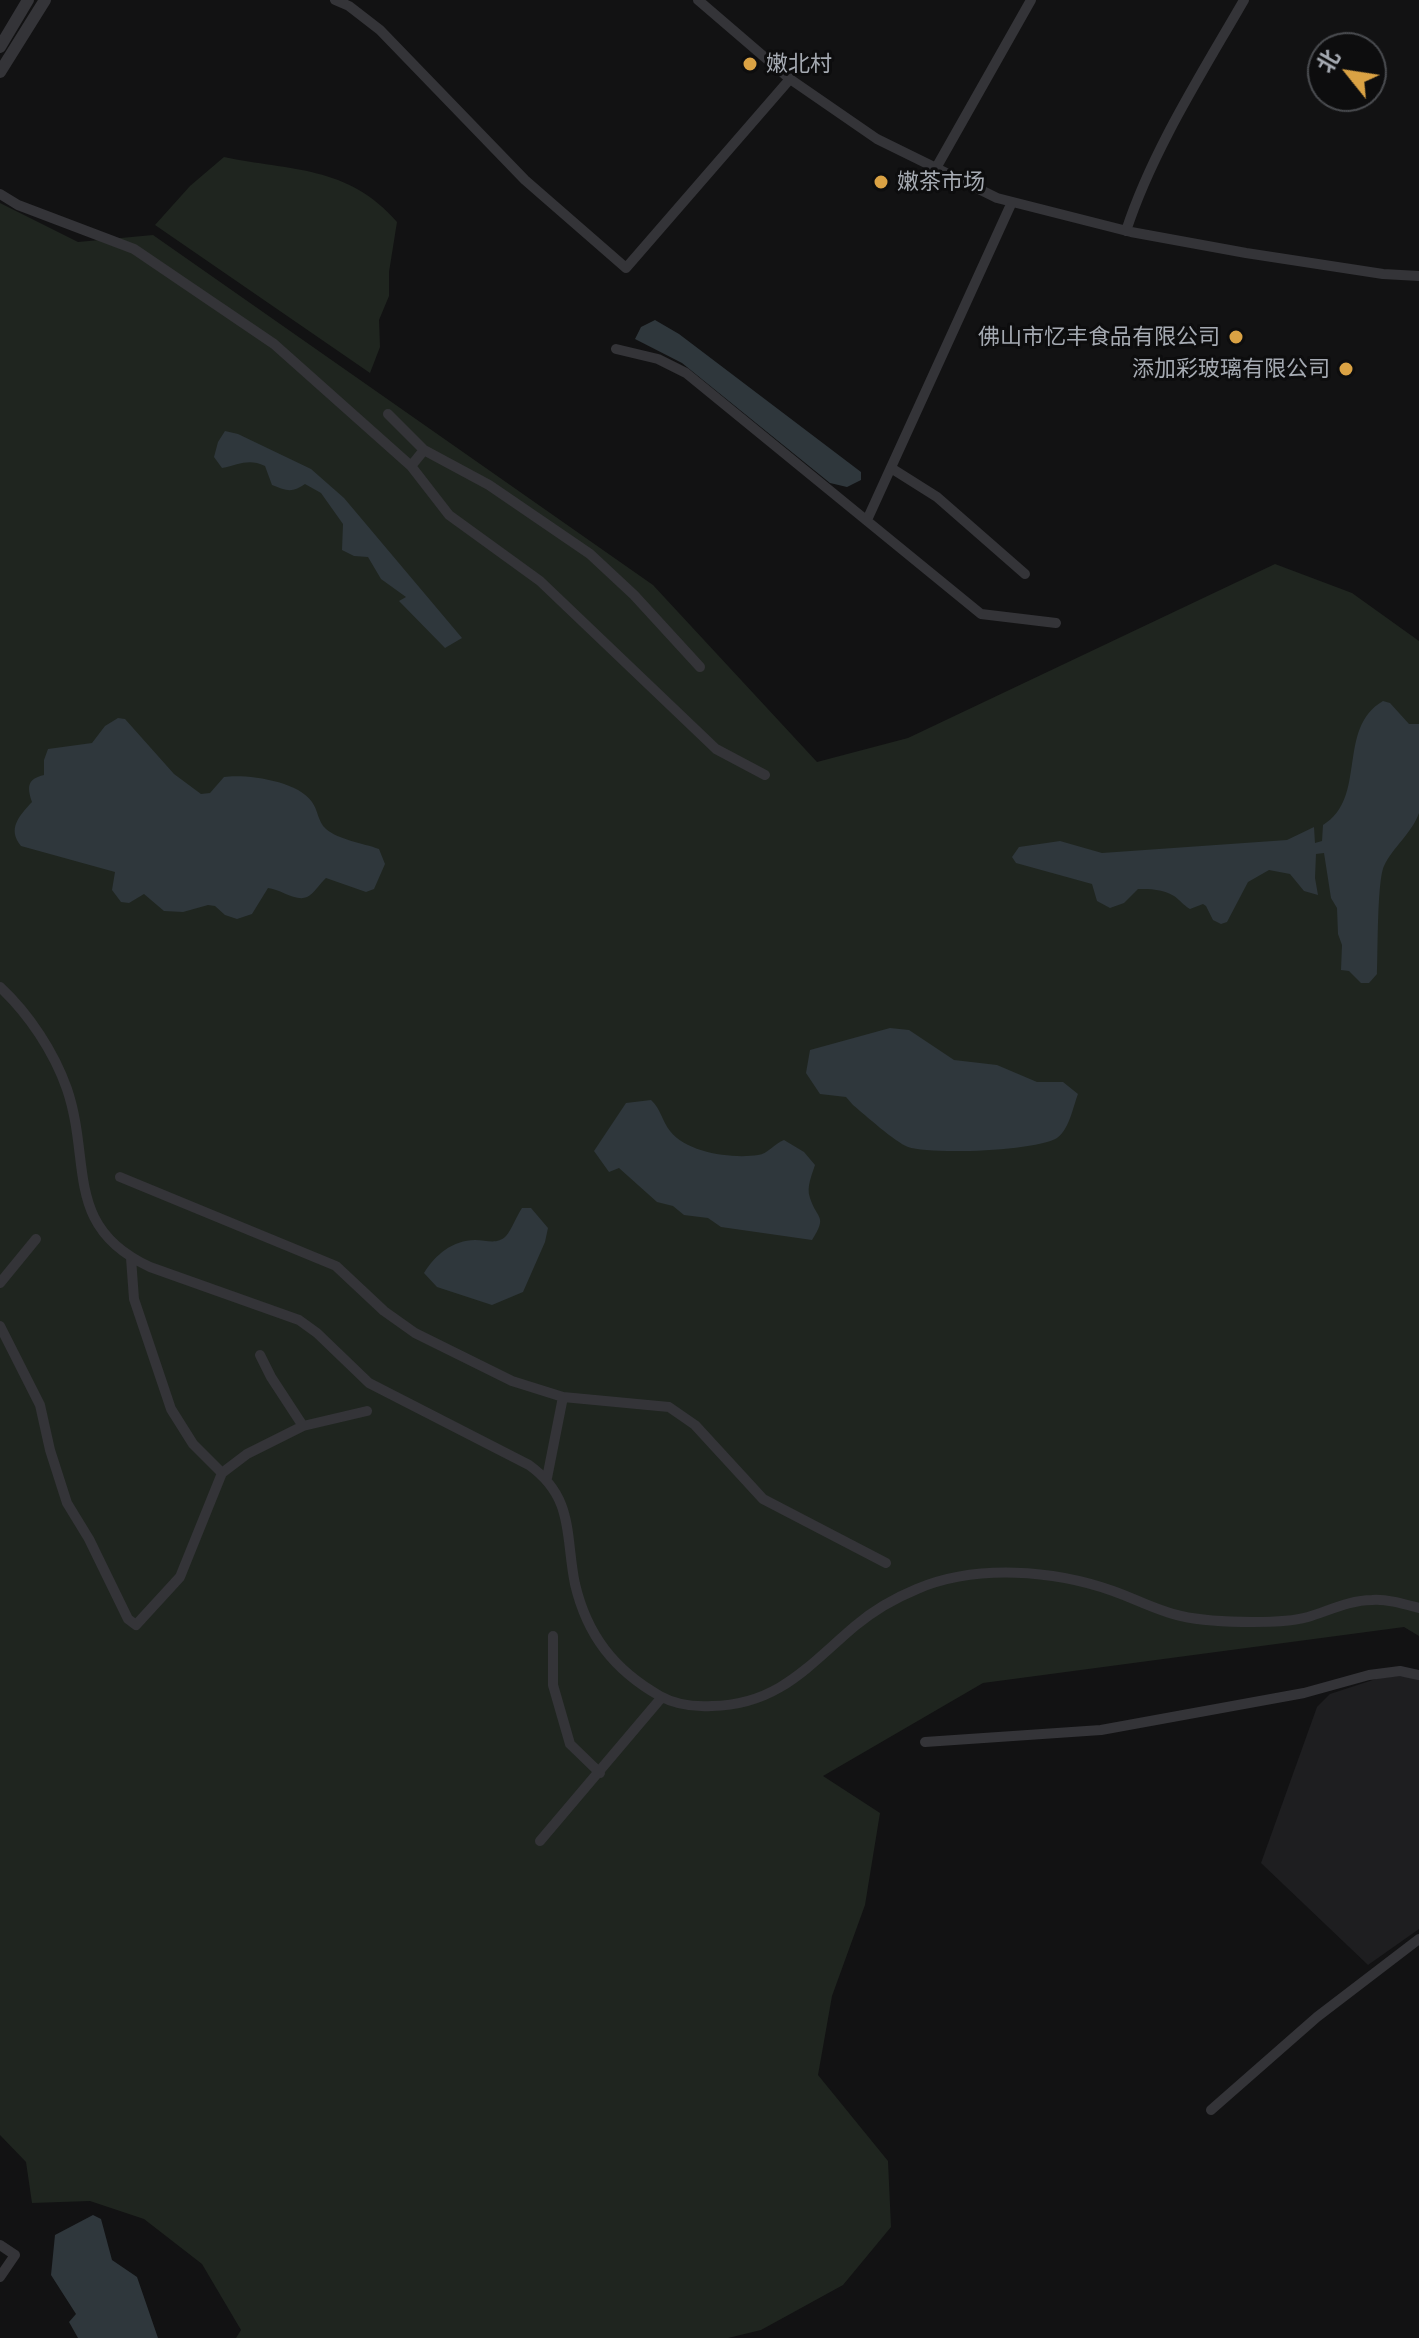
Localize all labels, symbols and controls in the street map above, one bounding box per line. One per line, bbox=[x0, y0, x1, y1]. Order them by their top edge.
north arrow bbox=[1307, 32, 1387, 112]
text: 北 bbox=[1310, 44, 1345, 77]
place label: 嫩北村 bbox=[766, 51, 832, 77]
marker: 嫩北村 bbox=[741, 55, 759, 73]
place label: 嫩茶市场 bbox=[897, 169, 985, 195]
marker: 嫩茶市场 bbox=[872, 173, 890, 191]
place label: 佛山市忆丰食品有限公司 bbox=[978, 324, 1220, 350]
marker: 佛山市忆丰食品有限公司 bbox=[1227, 328, 1245, 346]
place label: 添加彩玻璃有限公司 bbox=[1132, 356, 1330, 382]
marker: 添加彩玻璃有限公司 bbox=[1337, 360, 1355, 378]

